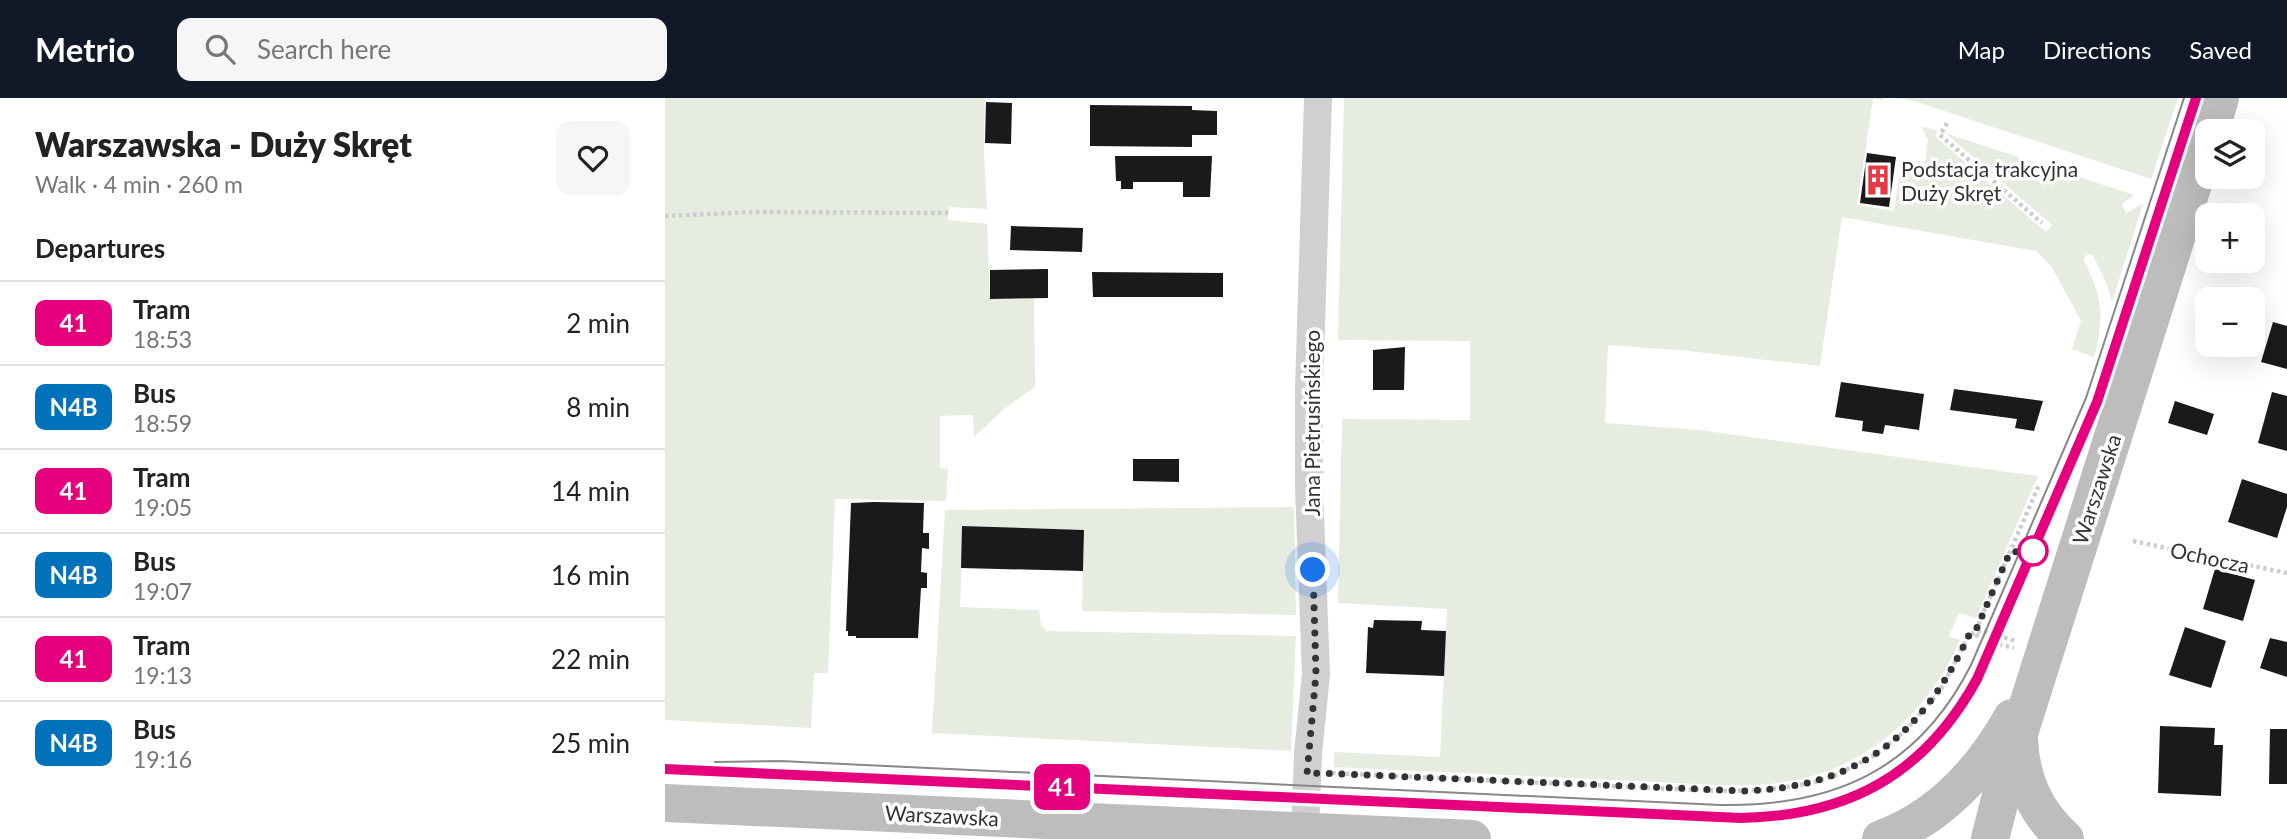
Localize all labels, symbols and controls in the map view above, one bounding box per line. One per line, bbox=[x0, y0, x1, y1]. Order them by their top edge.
search box bbox=[177, 18, 667, 81]
text: Metrio bbox=[35, 29, 135, 69]
icon: search bbox=[201, 30, 239, 68]
text: Search here bbox=[257, 33, 391, 65]
text: Map bbox=[1958, 35, 2005, 64]
text: Directions bbox=[2043, 35, 2151, 64]
text: Saved bbox=[2189, 35, 2252, 64]
map controls bbox=[2195, 119, 2265, 357]
button: layers bbox=[2195, 119, 2265, 189]
button: heart bbox=[556, 121, 630, 195]
text: Warszawska - Duży Skręt bbox=[35, 124, 412, 164]
place label: Podstacja trakcyjna Duży Skręt bbox=[1901, 156, 2078, 205]
building icon: Podstacja trakcyjna Duży Skręt bbox=[1861, 163, 1895, 197]
text: Walk · 4 min · 260 m bbox=[35, 170, 243, 198]
button: + bbox=[2195, 203, 2265, 273]
text: Departures bbox=[35, 232, 165, 264]
button: − bbox=[2195, 287, 2265, 357]
text: Tram bbox=[133, 293, 190, 325]
text: 2 min bbox=[566, 307, 630, 339]
text: 41 bbox=[60, 308, 87, 337]
text: 18:53 bbox=[133, 325, 192, 353]
street label: Jana Pietrusińskiego bbox=[1299, 330, 1324, 516]
text: Bus bbox=[133, 377, 176, 409]
text: 8 min bbox=[566, 391, 630, 423]
text: N4B bbox=[49, 392, 98, 421]
text: 18:59 bbox=[133, 409, 192, 437]
street label: Warszawska bbox=[2066, 431, 2126, 547]
text: Tram bbox=[133, 461, 190, 493]
text: 14 min bbox=[551, 475, 630, 507]
text: 41 bbox=[60, 476, 87, 505]
text: 19:05 bbox=[133, 493, 192, 521]
unlabelled marker bbox=[2018, 536, 2048, 566]
street label: Ochocza bbox=[2168, 536, 2252, 578]
text: Bus bbox=[133, 545, 176, 577]
your location bbox=[1295, 552, 1330, 587]
text: 16 min bbox=[551, 559, 630, 591]
text: N4B bbox=[49, 560, 98, 589]
text: 19:07 bbox=[133, 577, 192, 605]
text: Tram bbox=[133, 629, 190, 661]
text: 22 min bbox=[551, 643, 630, 675]
text: 41 bbox=[60, 644, 87, 673]
text: 19:13 bbox=[133, 661, 192, 689]
text: Bus bbox=[133, 713, 176, 745]
text: 25 min bbox=[551, 727, 630, 759]
text: N4B bbox=[49, 728, 98, 757]
text: 19:16 bbox=[133, 745, 192, 773]
line badge: 41 bbox=[1031, 764, 1093, 810]
text: 41 bbox=[1048, 772, 1076, 801]
street label: Warszawska bbox=[884, 800, 1000, 830]

